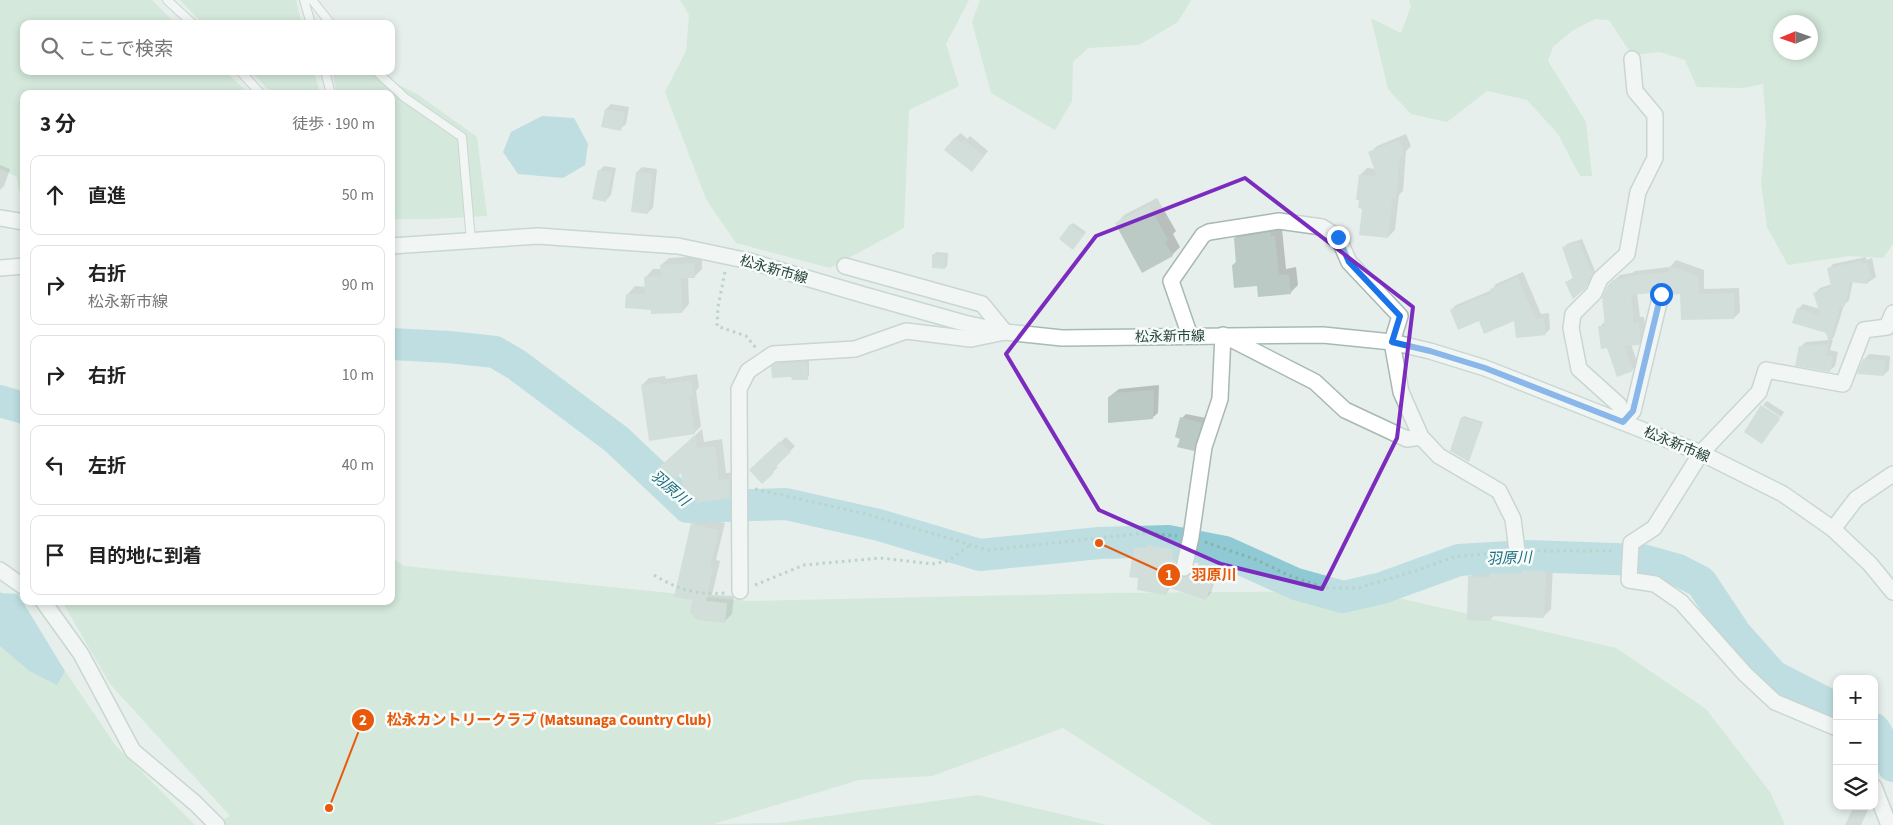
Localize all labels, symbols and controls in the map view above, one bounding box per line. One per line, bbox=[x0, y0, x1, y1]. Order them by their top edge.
north arrow bbox=[1773, 15, 1818, 60]
search box bbox=[20, 20, 395, 75]
icon: search bbox=[38, 34, 66, 62]
text: ここで検索 bbox=[78, 36, 173, 63]
text: 3 分 bbox=[40, 109, 76, 139]
text: 徒歩 · 190 m bbox=[292, 113, 375, 135]
icon: ahead bbox=[41, 181, 69, 209]
text: 直進 bbox=[88, 183, 126, 210]
text: 50 m bbox=[342, 184, 374, 206]
route end bbox=[1327, 226, 1350, 249]
street label: 松永新市線 bbox=[737, 251, 810, 289]
text: 右折 bbox=[88, 261, 126, 288]
icon: right bbox=[41, 271, 69, 299]
text: 90 m bbox=[342, 274, 374, 296]
route start bbox=[1650, 283, 1673, 306]
text: 松永新市線 bbox=[88, 291, 168, 313]
street label: 松永新市線 bbox=[1135, 326, 1205, 348]
icon: right bbox=[41, 361, 69, 389]
text: 右折 bbox=[88, 363, 126, 390]
text: 10 m bbox=[342, 364, 374, 386]
street label: 松永新市線 bbox=[1640, 422, 1713, 468]
icon: left bbox=[41, 451, 69, 479]
text: 左折 bbox=[88, 453, 126, 480]
text: 40 m bbox=[342, 454, 374, 476]
water label: 羽原川 bbox=[646, 466, 695, 512]
icon: arrive bbox=[41, 541, 69, 569]
text: 目的地に到着 bbox=[88, 543, 202, 570]
water label: 羽原川 bbox=[1486, 547, 1534, 570]
callout: 羽原川 bbox=[1156, 560, 1246, 590]
text: 1 bbox=[1165, 565, 1173, 586]
text: 羽原川 bbox=[1191, 565, 1237, 586]
map controls bbox=[1833, 675, 1878, 810]
button: + bbox=[1833, 675, 1878, 720]
callout: 松永カントリークラブ (Matsunaga Country Club) bbox=[351, 705, 721, 735]
text: 2 bbox=[359, 710, 367, 731]
text: 松永カントリークラブ (Matsunaga Country Club) bbox=[386, 710, 712, 731]
button: − bbox=[1833, 720, 1878, 765]
button: layers bbox=[1833, 765, 1878, 810]

